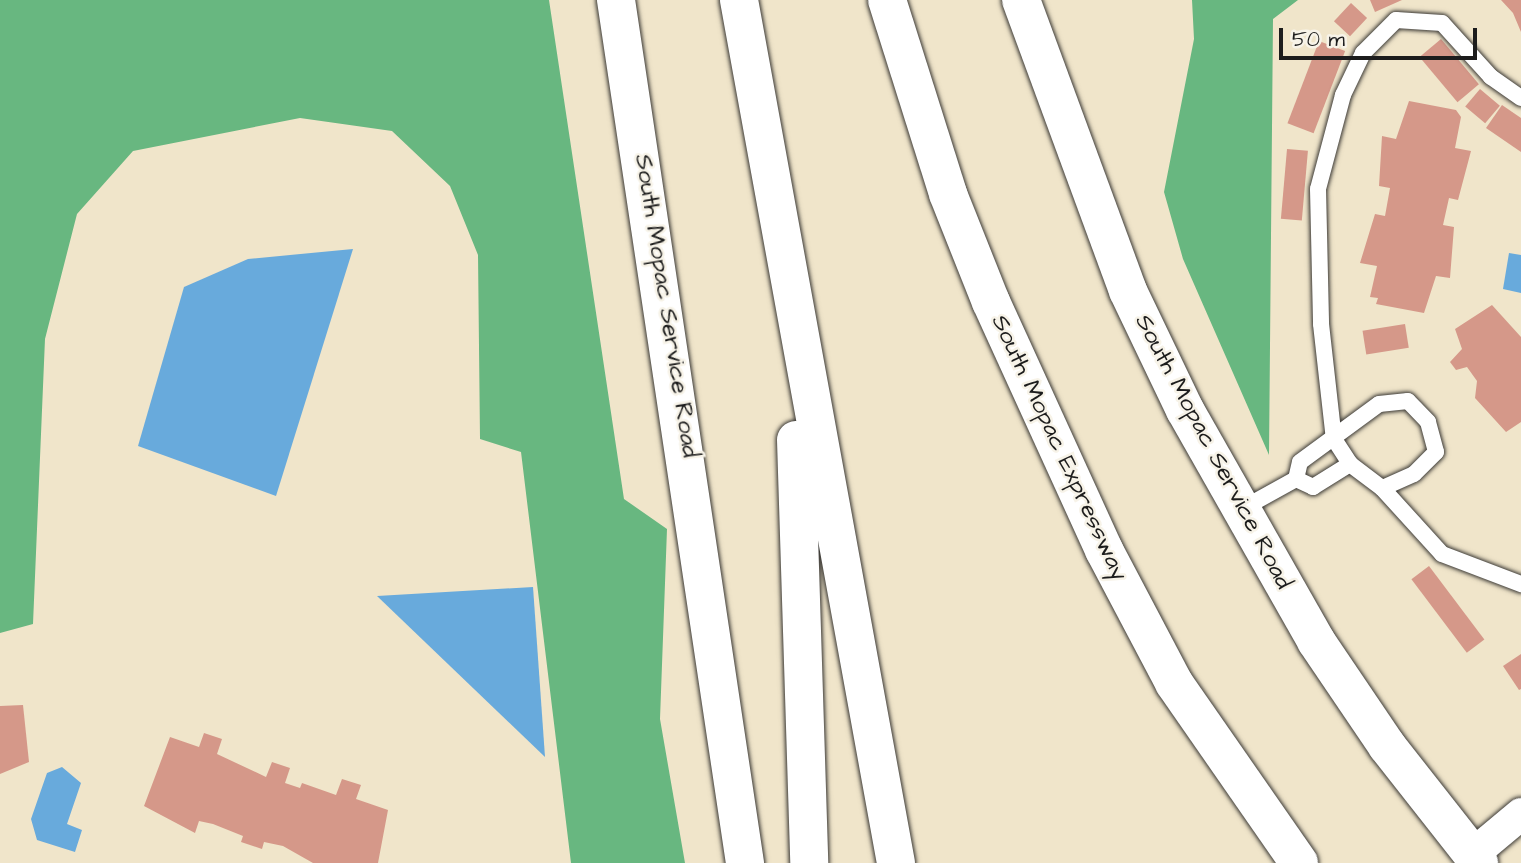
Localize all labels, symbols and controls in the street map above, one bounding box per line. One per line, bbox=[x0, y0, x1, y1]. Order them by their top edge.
scale bar bbox=[1283, 14, 1481, 58]
text: 50 m bbox=[1292, 25, 1345, 54]
street label: South Mopac Service Road bbox=[628, 152, 704, 460]
street label: South Mopac Service Road bbox=[1128, 310, 1298, 594]
street label: South Mopac Expressway bbox=[985, 311, 1133, 585]

